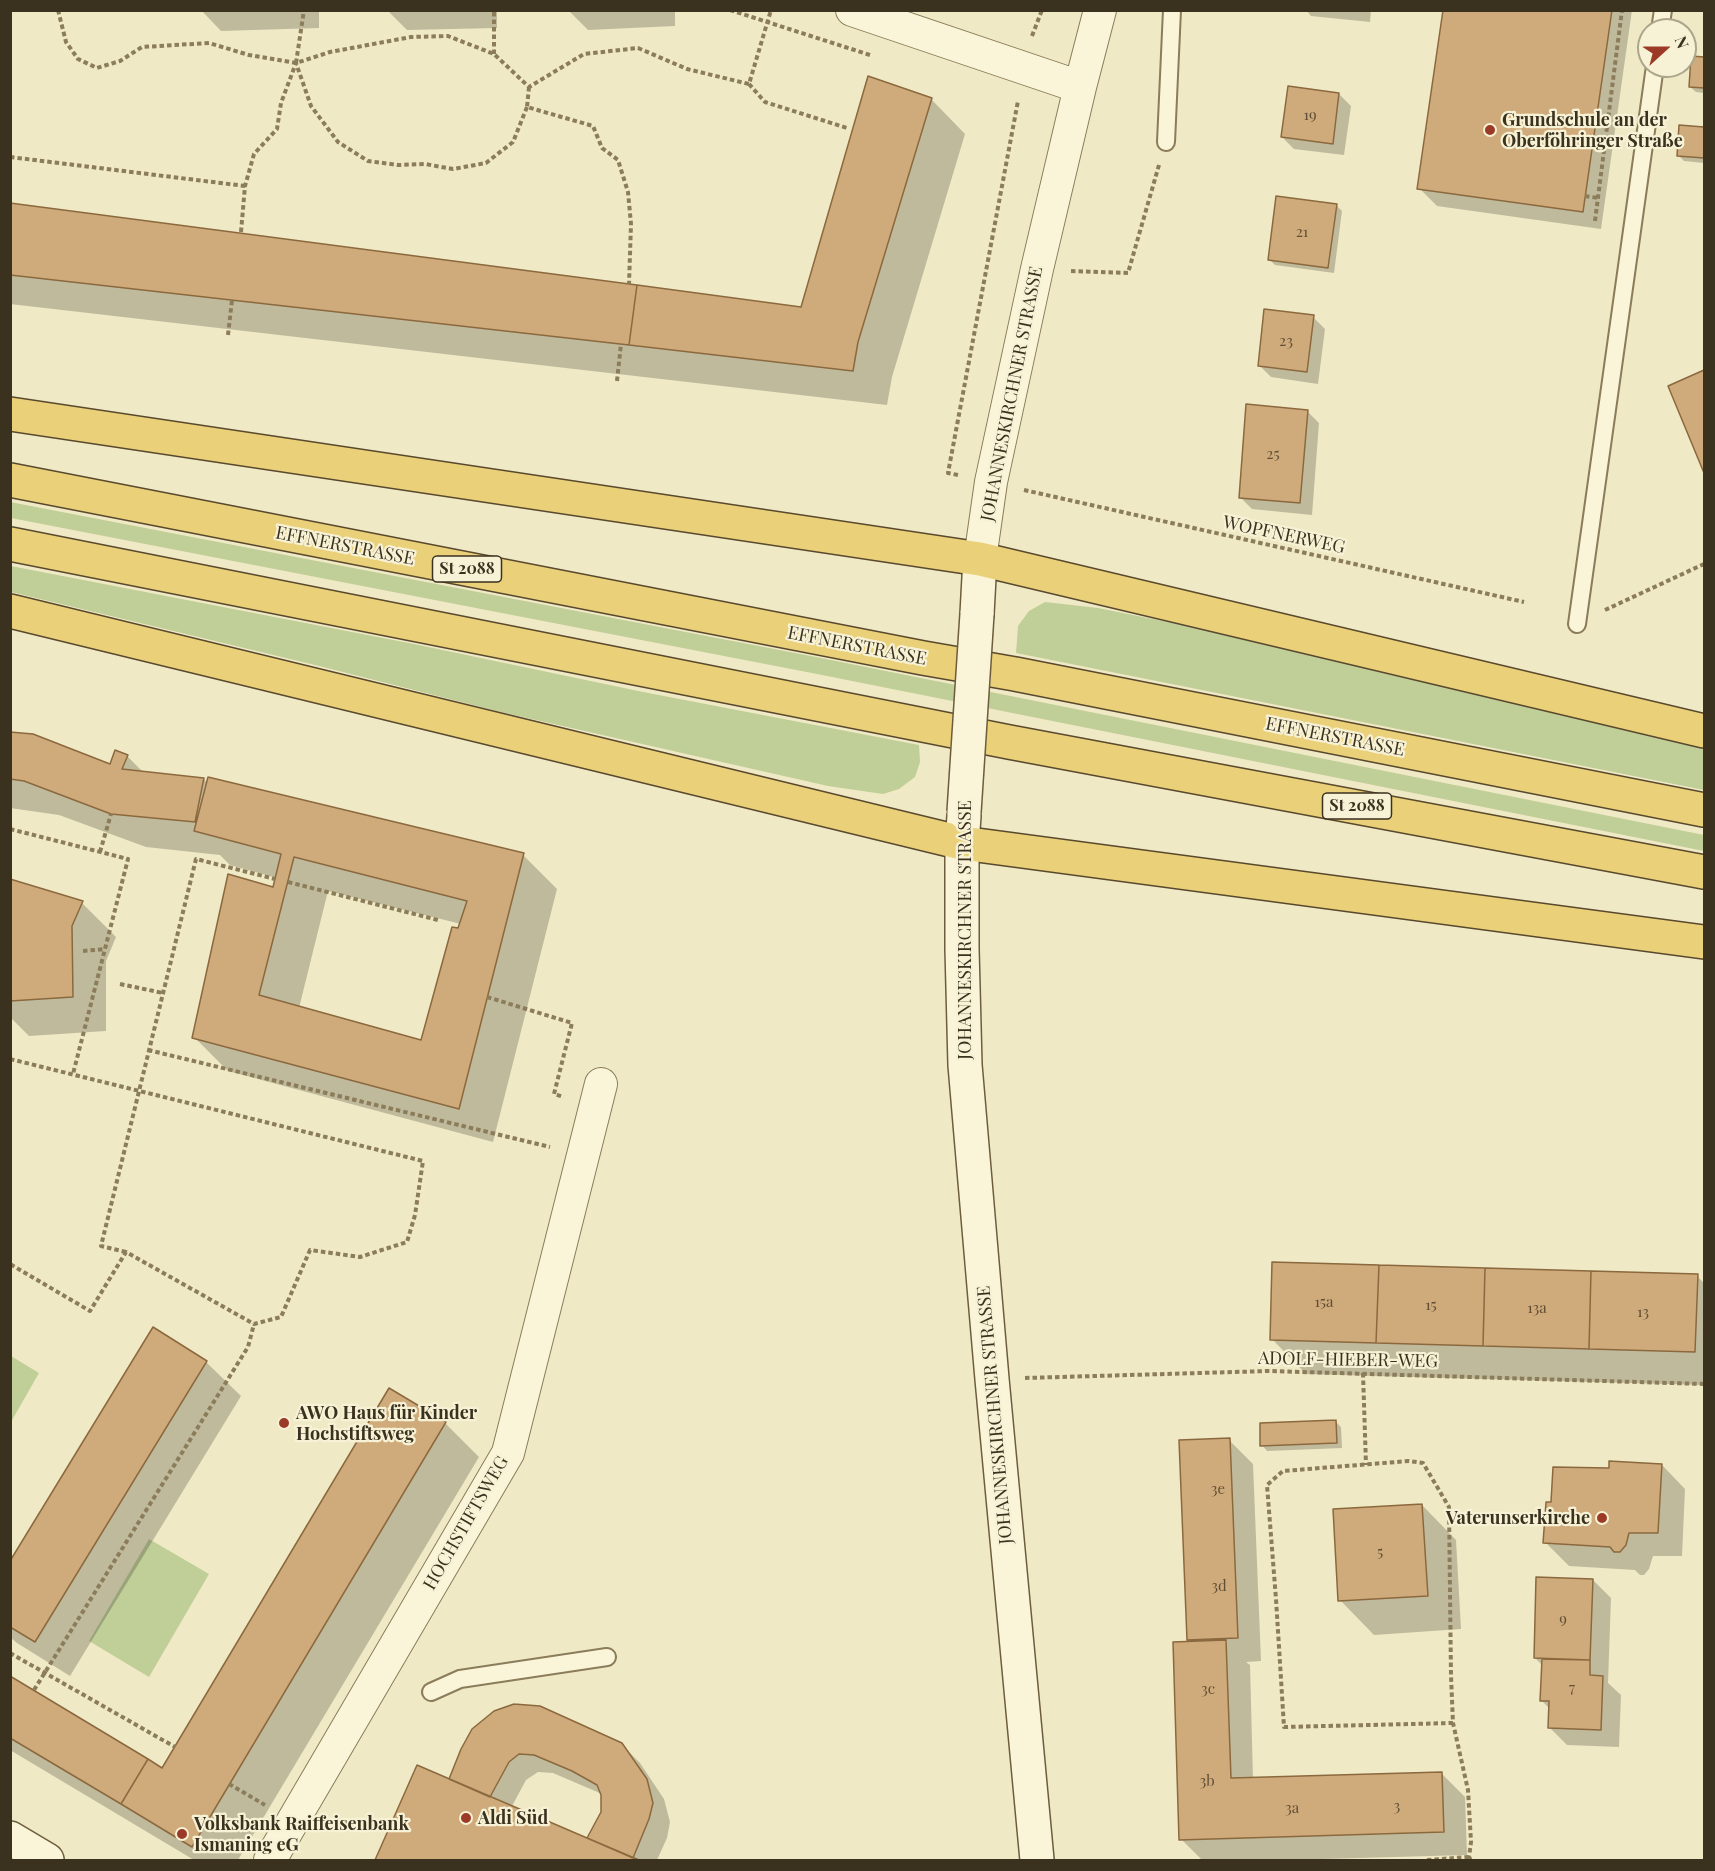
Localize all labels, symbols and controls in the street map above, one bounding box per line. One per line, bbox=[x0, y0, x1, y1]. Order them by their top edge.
north arrow bbox=[1637, 18, 1697, 78]
text: N bbox=[1671, 33, 1694, 51]
house number: 19 bbox=[1303, 106, 1317, 124]
place label: Grundschule an der Oberföhringer Straße bbox=[1502, 109, 1683, 152]
marker: Grundschule an der Oberföhringer Straße bbox=[1483, 123, 1497, 137]
house number: 21 bbox=[1296, 223, 1308, 241]
street label: JOHANNESKIRCHNER STRASSE bbox=[977, 265, 1047, 523]
house number: 23 bbox=[1279, 332, 1293, 350]
house number: 25 bbox=[1266, 445, 1280, 463]
street label: WOPFNERWEG bbox=[1221, 512, 1347, 558]
street label: EFFNERSTRASSE bbox=[274, 522, 416, 570]
road number: St 2088 bbox=[432, 556, 502, 582]
street label: EFFNERSTRASSE bbox=[786, 622, 928, 670]
street label: EFFNERSTRASSE bbox=[1264, 713, 1406, 761]
road number: St 2088 bbox=[1322, 793, 1392, 819]
street label: JOHANNESKIRCHNER STRASSE bbox=[954, 800, 976, 1060]
street label: JOHANNESKIRCHNER STRASSE bbox=[973, 1285, 1017, 1545]
house number: 15a bbox=[1314, 1293, 1334, 1311]
house number: 15 bbox=[1425, 1296, 1437, 1314]
house number: 13a bbox=[1527, 1299, 1547, 1317]
house number: 13 bbox=[1637, 1303, 1649, 1321]
street label: ADOLF-HIEBER-WEG bbox=[1258, 1348, 1438, 1372]
place label: AWO Haus für Kinder Hochstiftsweg bbox=[296, 1402, 477, 1444]
marker: AWO Haus für Kinder Hochstiftsweg bbox=[277, 1416, 291, 1430]
street label: HOCHSTIFTSWEG bbox=[419, 1452, 513, 1594]
house number: 3e bbox=[1211, 1480, 1225, 1498]
place label: Vaterunserkirche bbox=[1446, 1507, 1590, 1529]
marker: Vaterunserkirche bbox=[1595, 1511, 1609, 1525]
house number: 5 bbox=[1377, 1543, 1383, 1561]
house number: 3d bbox=[1211, 1577, 1227, 1595]
house number: 9 bbox=[1559, 1610, 1567, 1628]
house number: 7 bbox=[1569, 1679, 1575, 1697]
house number: 3c bbox=[1201, 1680, 1215, 1698]
house number: 3b bbox=[1199, 1772, 1215, 1790]
house number: 3 bbox=[1394, 1797, 1400, 1815]
house number: 3a bbox=[1285, 1799, 1299, 1817]
place label: Aldi Süd bbox=[478, 1807, 548, 1829]
marker: Aldi Süd bbox=[459, 1811, 473, 1825]
place label: Volksbank Raiffeisenbank Ismaning eG bbox=[194, 1813, 409, 1856]
marker: Volksbank Raiffeisenbank Ismaning eG bbox=[175, 1827, 189, 1841]

